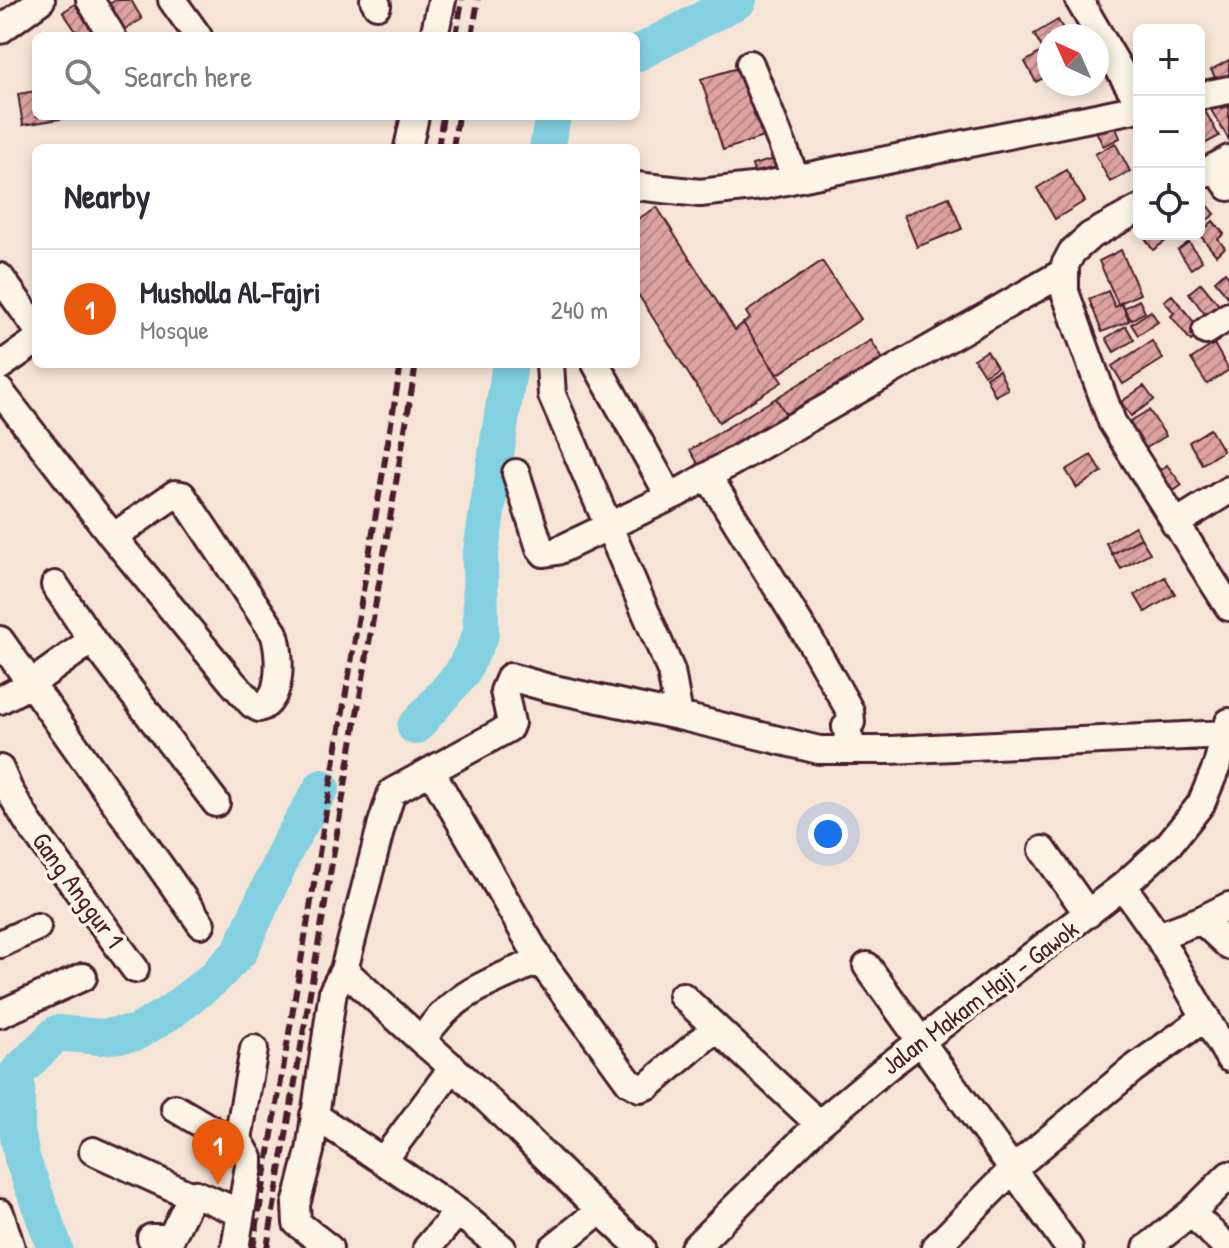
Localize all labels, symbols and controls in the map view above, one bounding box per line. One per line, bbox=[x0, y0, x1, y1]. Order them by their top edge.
north arrow bbox=[1037, 24, 1109, 96]
map controls bbox=[1133, 24, 1205, 240]
button: + bbox=[1133, 24, 1205, 96]
search box bbox=[32, 32, 640, 120]
icon: search bbox=[60, 54, 104, 98]
text: Search here bbox=[124, 56, 252, 96]
button: − bbox=[1133, 96, 1205, 168]
button: locate bbox=[1133, 168, 1205, 240]
text: Nearby bbox=[64, 173, 150, 219]
text: Musholla Al-Fajri bbox=[140, 272, 321, 312]
text: 1 bbox=[85, 292, 95, 327]
text: 240 m bbox=[551, 292, 608, 327]
text: Mosque bbox=[140, 312, 209, 347]
your location bbox=[808, 814, 848, 854]
street label: Gang Anggur 1 bbox=[24, 825, 132, 955]
street label: Jalan Makam Haji - Gawok bbox=[874, 911, 1085, 1082]
pin: 1 bbox=[192, 1119, 244, 1185]

